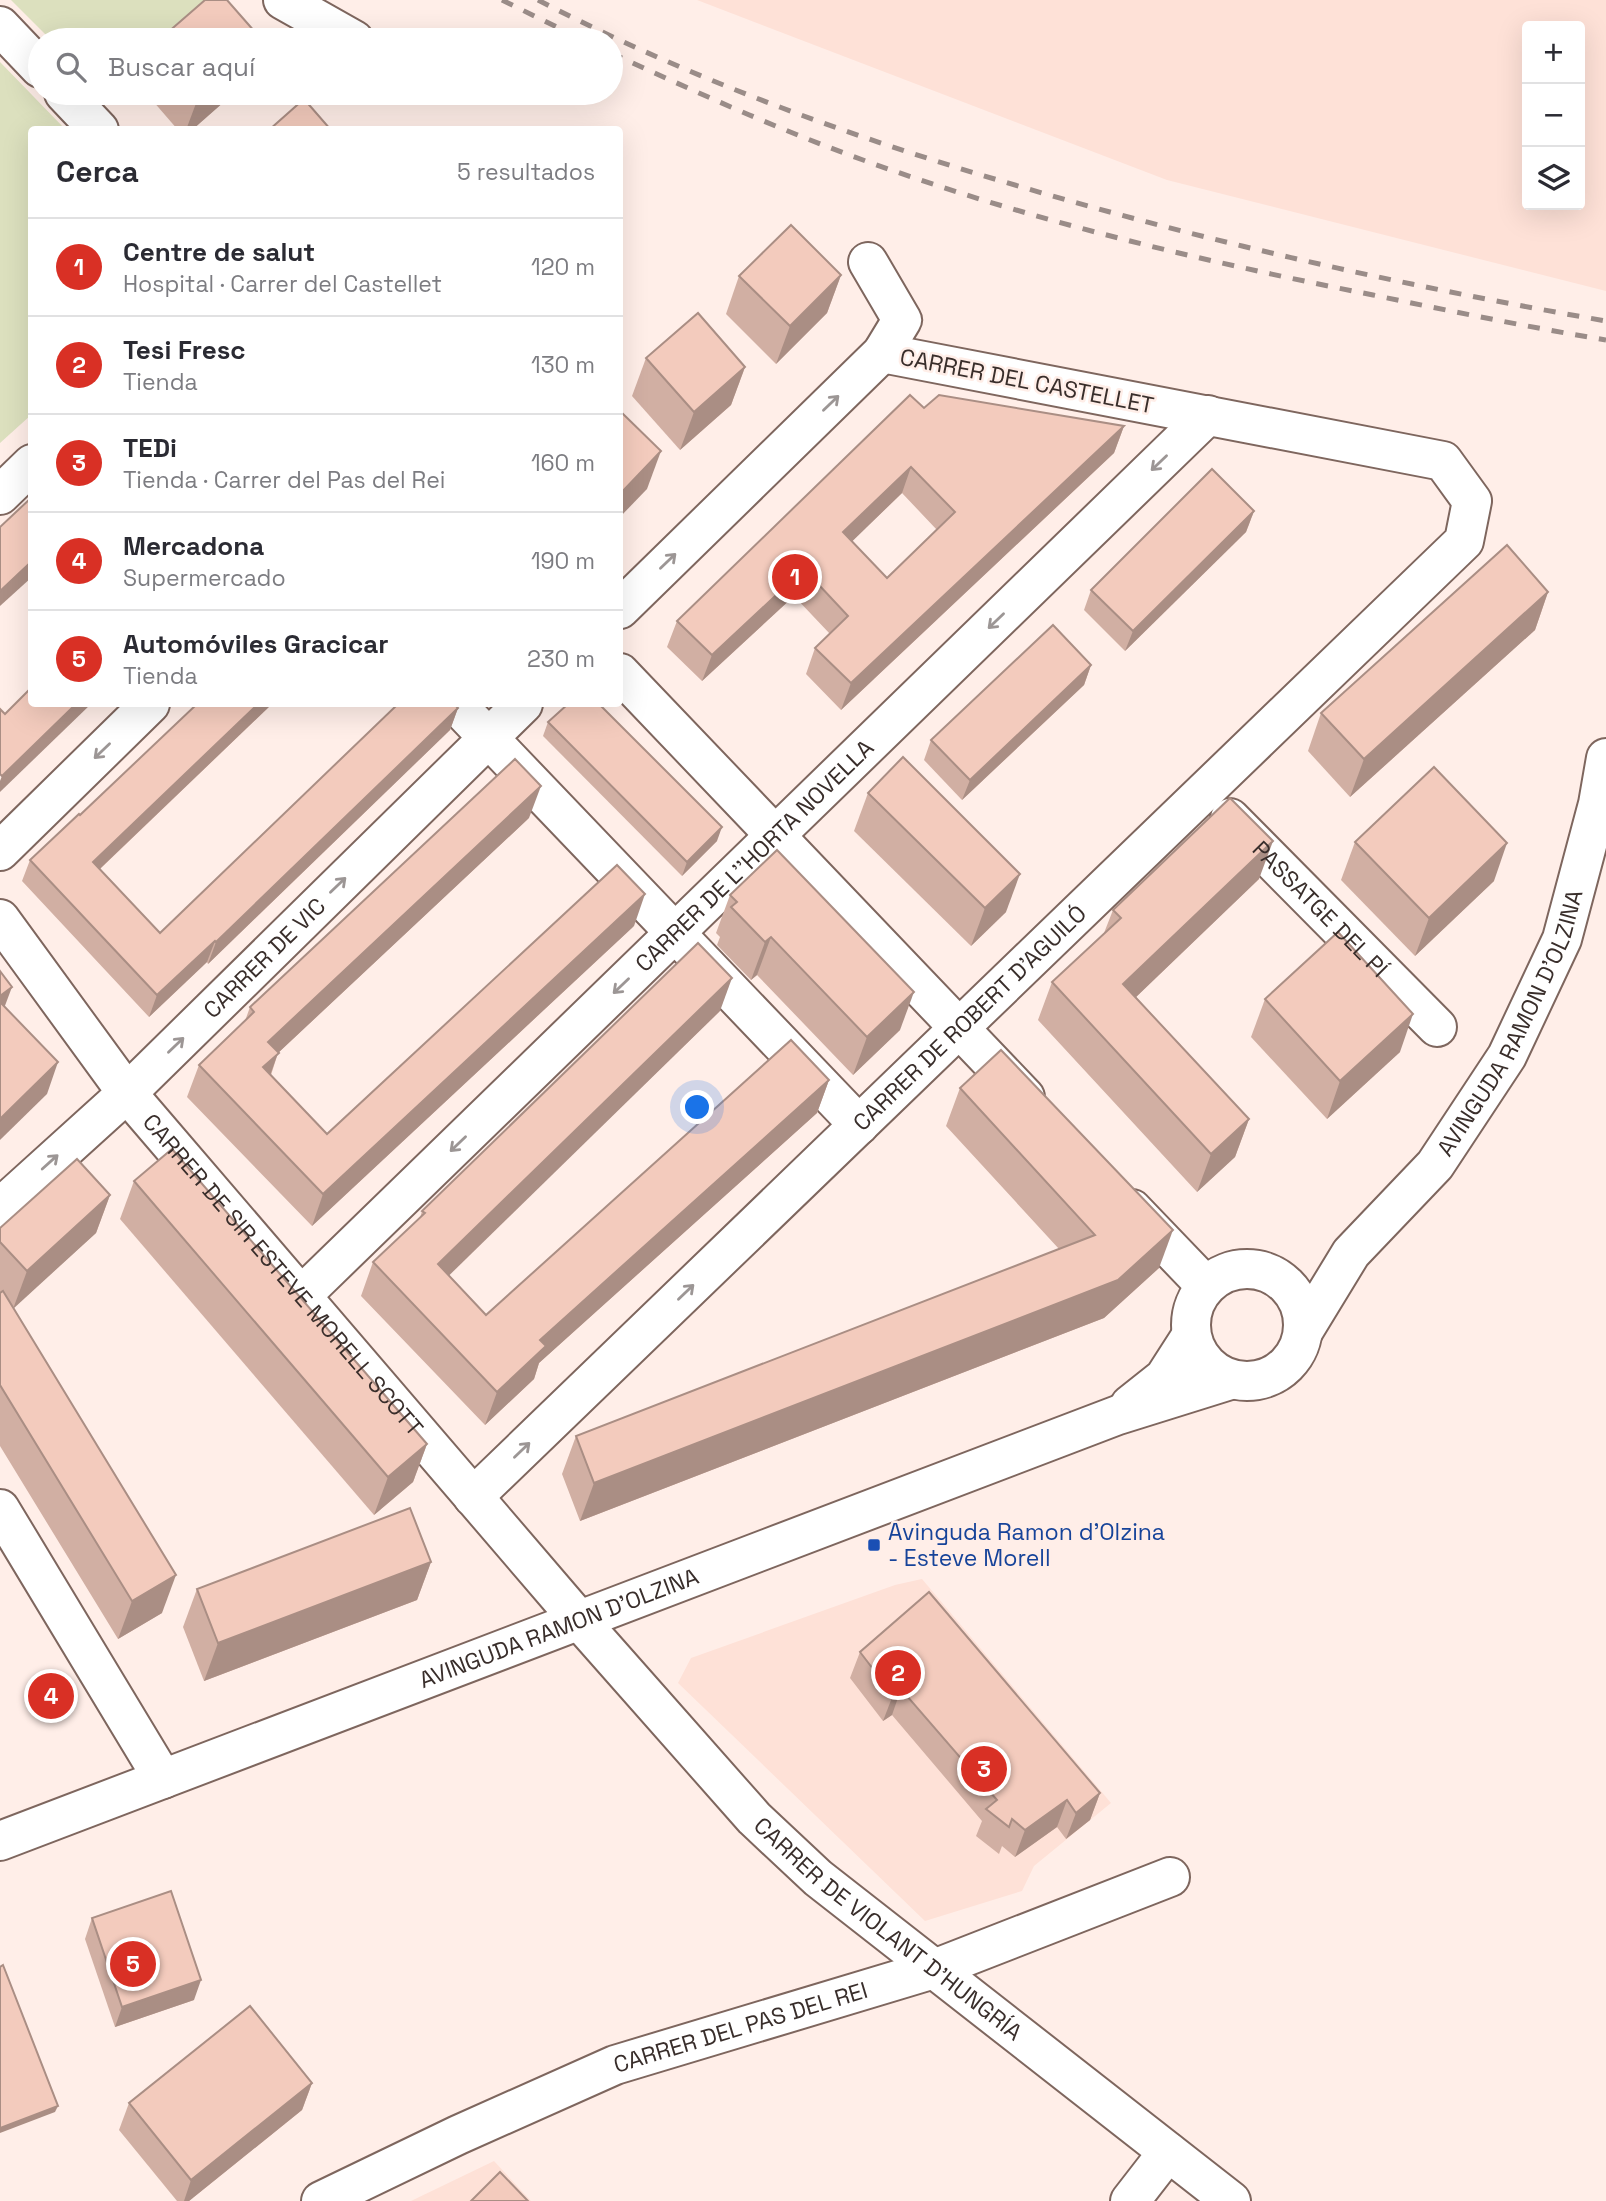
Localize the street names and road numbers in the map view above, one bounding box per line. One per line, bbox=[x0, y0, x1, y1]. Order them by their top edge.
street label: CARRER DEL CASTELLET bbox=[897, 342, 1157, 420]
street label: CARRER DE L''HORTA NOVELLA bbox=[629, 733, 880, 978]
street label: PASSATGE DEL PÍ bbox=[1246, 834, 1394, 984]
street label: AVINGUDA RAMON D'OLZINA bbox=[1430, 886, 1590, 1162]
street label: CARRER DE VIC bbox=[197, 891, 332, 1025]
street label: CARRER DE ROBERT D'AGUILÓ bbox=[847, 898, 1093, 1137]
street label: CARRER DE SIR ESTEVE MORELL SCOTT bbox=[136, 1107, 430, 1442]
street label: AVINGUDA RAMON D'OLZINA bbox=[415, 1561, 703, 1695]
street label: CARRER DE VIOLANT D'HUNGRÍA bbox=[747, 1810, 1028, 2047]
street label: CARRER DEL PAS DEL REI bbox=[610, 1975, 871, 2080]

